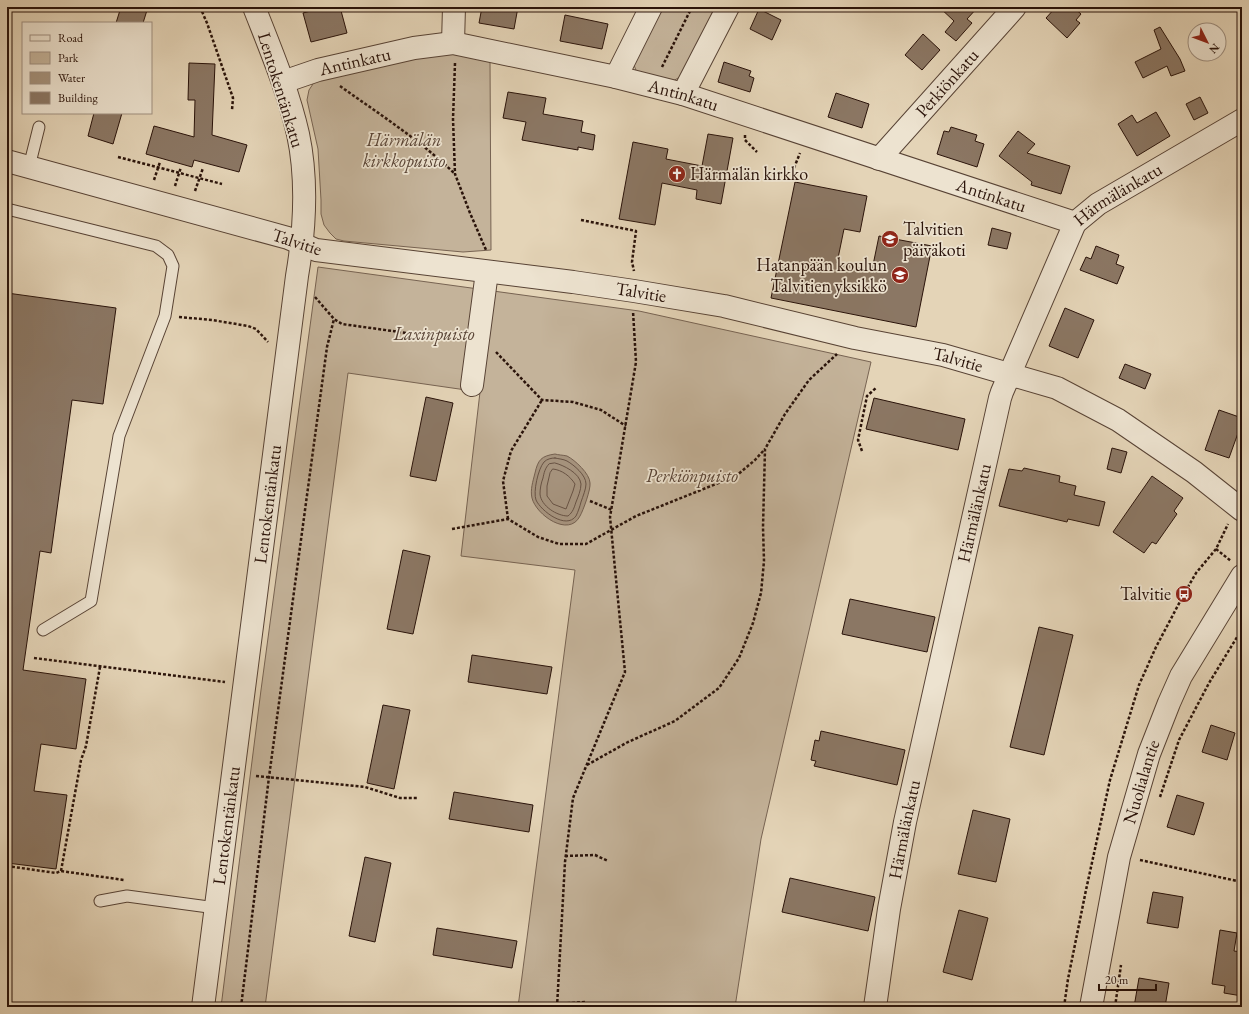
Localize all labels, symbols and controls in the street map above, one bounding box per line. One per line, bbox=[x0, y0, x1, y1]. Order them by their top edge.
legend bbox=[22, 22, 152, 114]
north arrow bbox=[1187, 22, 1227, 62]
street label: Lentokentänkatu bbox=[253, 29, 310, 151]
text: Road bbox=[58, 30, 84, 46]
text: N bbox=[1206, 41, 1223, 57]
street label: Antinkatu bbox=[316, 42, 393, 81]
street label: Perkiönkatu bbox=[910, 43, 984, 122]
text: Park bbox=[58, 50, 79, 66]
text: Water bbox=[58, 70, 85, 86]
street label: Antinkatu bbox=[645, 73, 722, 116]
text: Building bbox=[58, 90, 99, 106]
park label: Härmälän kirkkopuisto bbox=[363, 128, 445, 173]
street label: Härmälänkatu bbox=[1068, 157, 1166, 231]
place label: Härmälän kirkko bbox=[690, 162, 808, 185]
church icon: Härmälän kirkko bbox=[667, 164, 687, 184]
street label: Antinkatu bbox=[953, 172, 1030, 217]
place label: Talvitien päiväkoti bbox=[903, 217, 966, 261]
street label: Talvitie bbox=[269, 223, 325, 260]
school or university icon: Talvitien päiväkoti bbox=[880, 229, 900, 249]
place label: Hatanpään koulun Talvitien yksikkö bbox=[756, 253, 887, 297]
school or university icon: Hatanpään koulun Talvitien yksikkö bbox=[890, 265, 910, 285]
street label: Talvitie bbox=[614, 276, 668, 307]
park label: Laxinpuisto bbox=[392, 322, 475, 346]
street label: Talvitie bbox=[931, 341, 986, 377]
street label: Lentokentänkatu bbox=[248, 443, 286, 565]
street label: Härmälänkatu bbox=[951, 461, 996, 565]
park label: Perkiönpuisto bbox=[646, 464, 738, 488]
place label: Talvitie bbox=[1120, 582, 1171, 605]
bus stop icon: Talvitie bbox=[1174, 584, 1194, 604]
street label: Nuolialantie bbox=[1117, 736, 1164, 826]
street label: Lentokentänkatu bbox=[207, 764, 245, 886]
street label: Härmälänkatu bbox=[883, 777, 925, 881]
scale bar bbox=[1099, 966, 1156, 992]
text: 20 m bbox=[1105, 972, 1129, 988]

